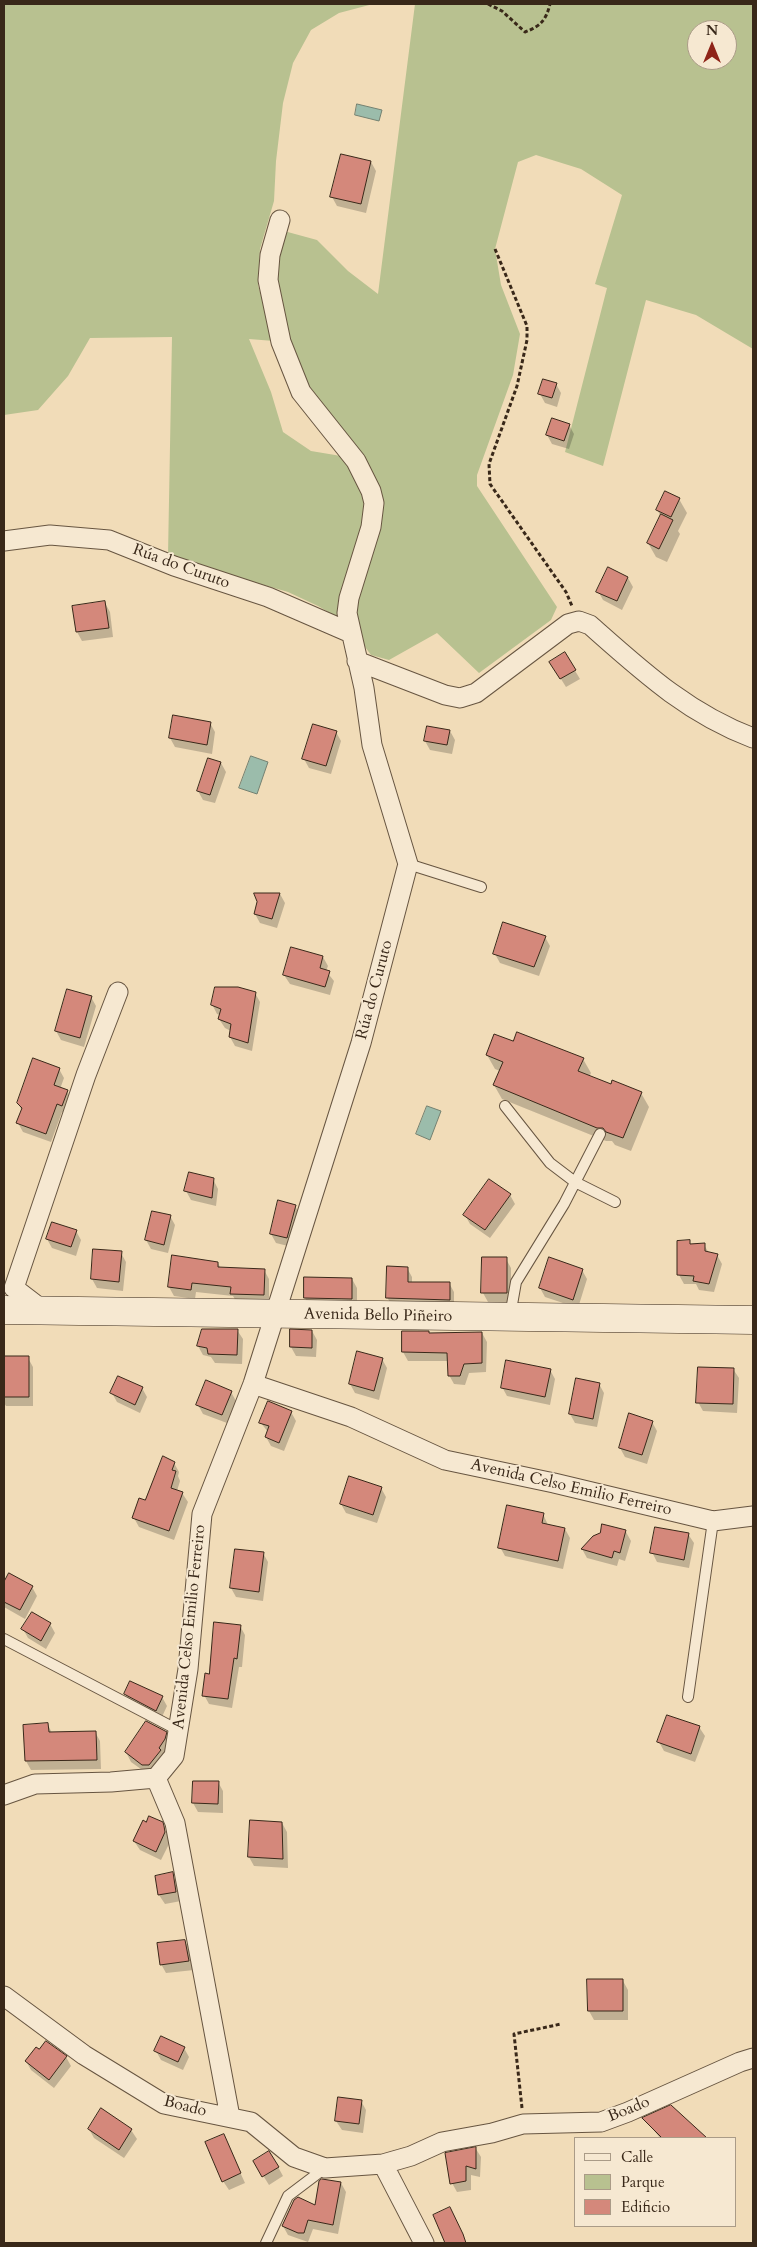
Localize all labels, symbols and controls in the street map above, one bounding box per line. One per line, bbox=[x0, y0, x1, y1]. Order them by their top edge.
north arrow bbox=[687, 20, 737, 70]
text: N bbox=[706, 21, 718, 40]
street label: Rúa do Curuto bbox=[130, 541, 232, 593]
street label: Rúa do Curuto bbox=[353, 938, 397, 1042]
street label: Avenida Bello Piñeiro bbox=[304, 1305, 452, 1327]
street label: Avenida Celso Emilio Ferreiro bbox=[469, 1456, 673, 1520]
street label: Avenida Celso Emilio Ferreiro bbox=[170, 1524, 210, 1730]
street label: Boado bbox=[162, 2092, 208, 2122]
street label: Boado bbox=[605, 2093, 653, 2127]
legend bbox=[574, 2137, 737, 2227]
text: Calle bbox=[621, 2147, 653, 2167]
text: Parque bbox=[621, 2172, 665, 2192]
text: Edificio bbox=[621, 2197, 670, 2217]

